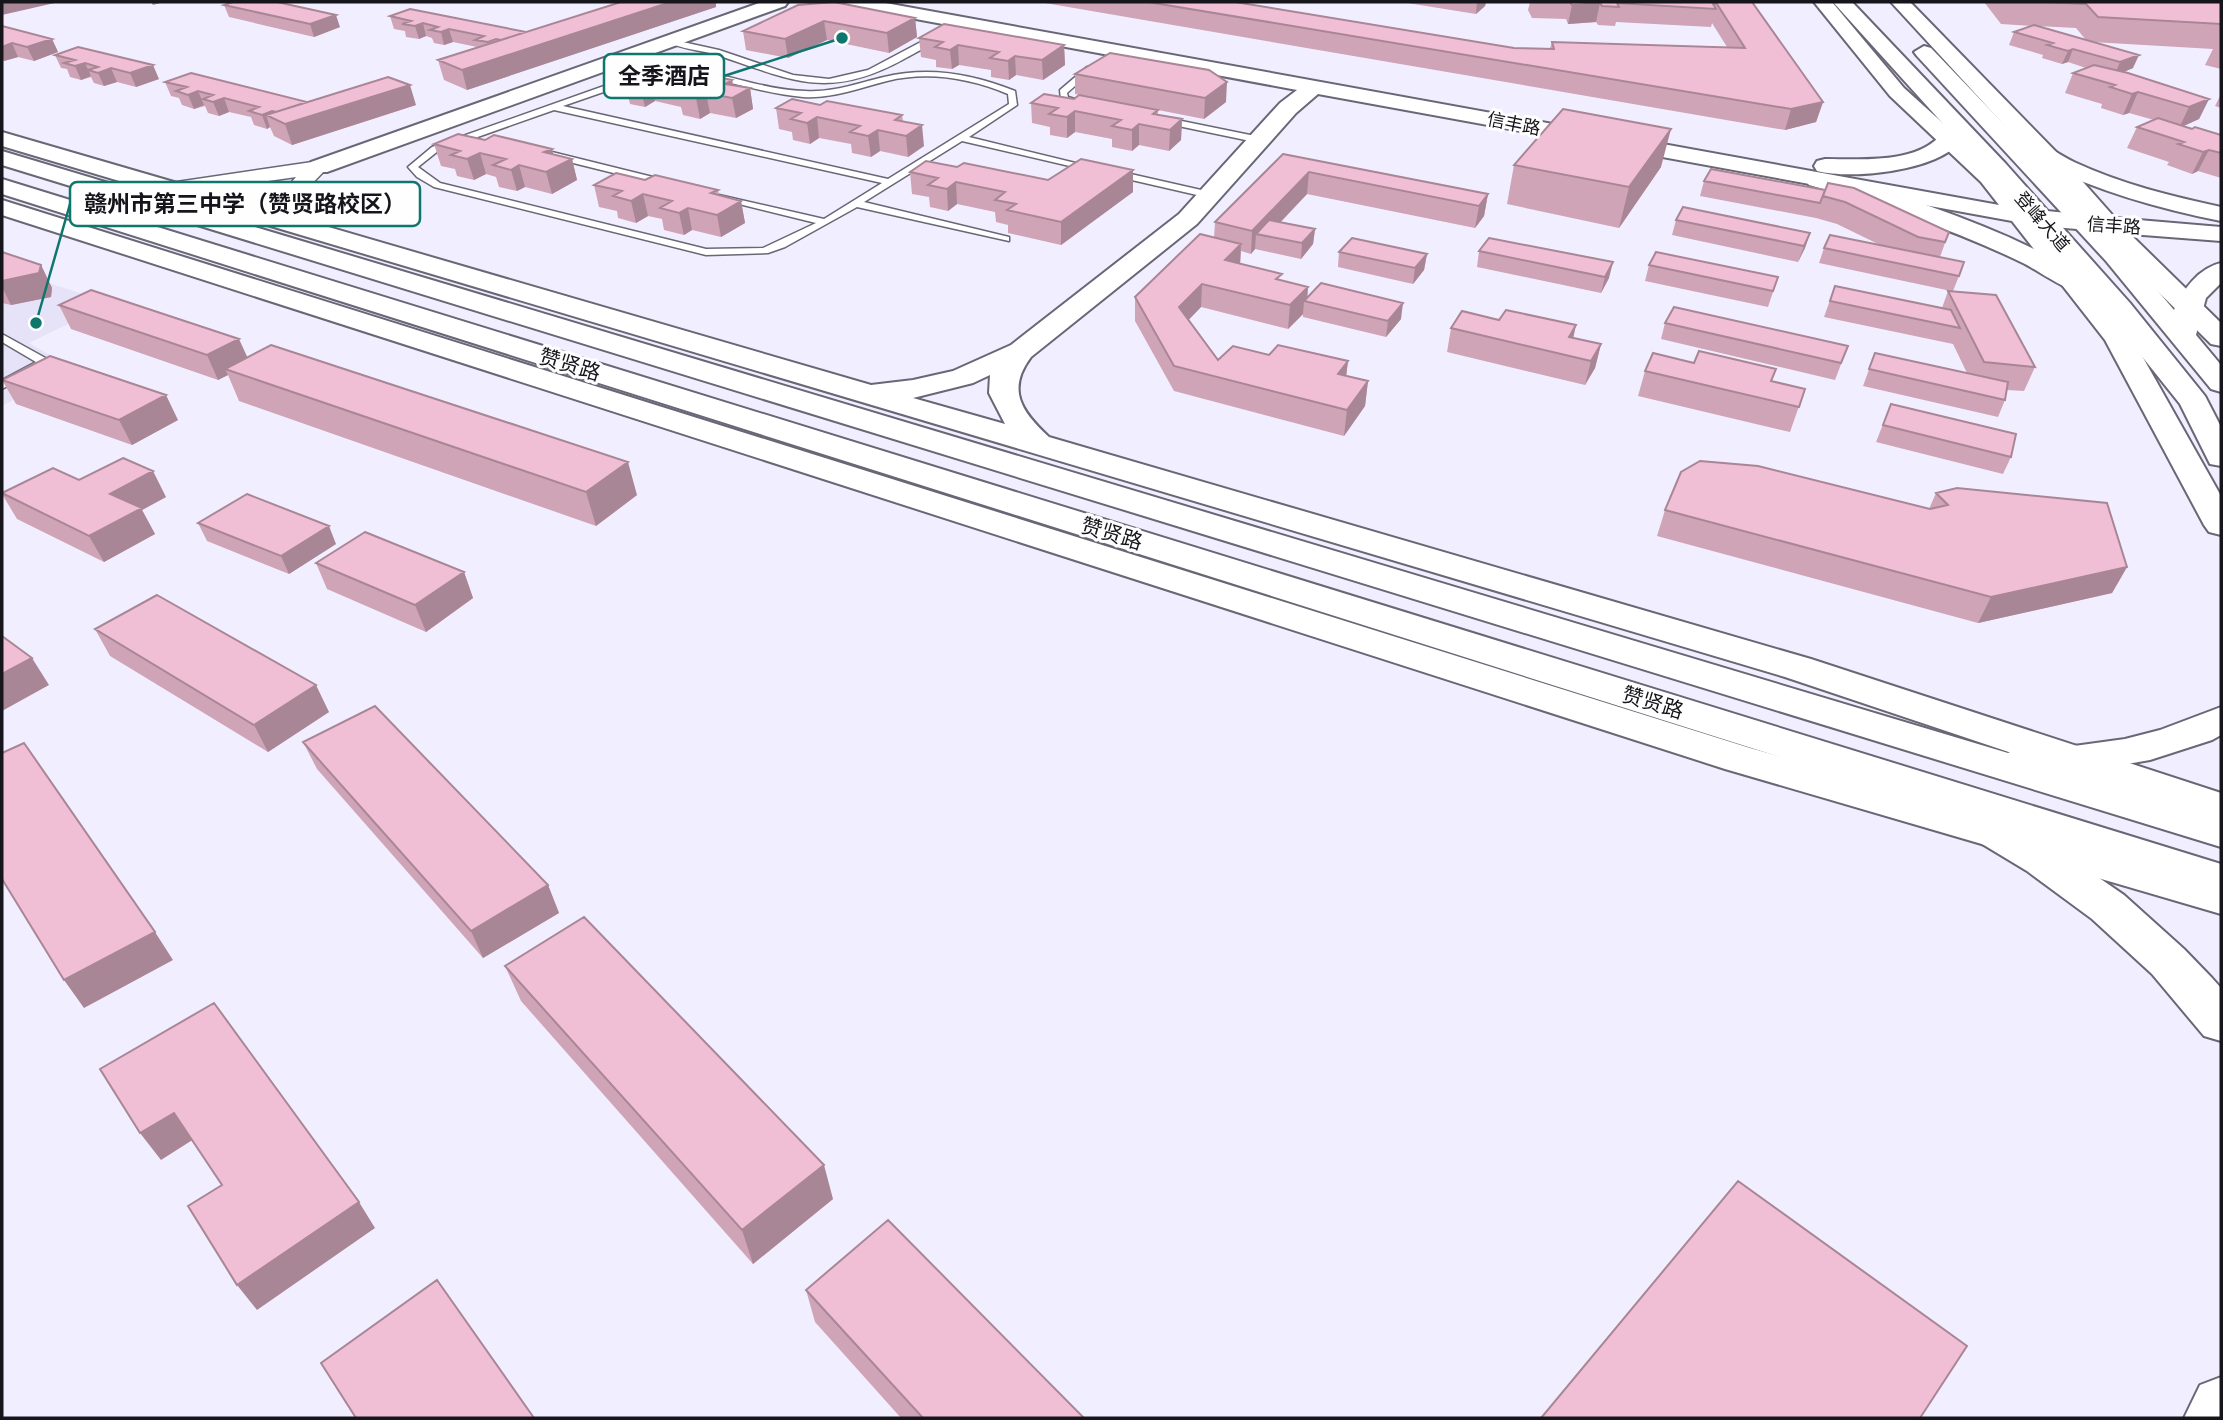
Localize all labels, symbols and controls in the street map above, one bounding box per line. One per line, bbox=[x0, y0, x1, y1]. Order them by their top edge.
callout: 全季酒店 bbox=[604, 54, 724, 98]
text: 全季酒店 bbox=[618, 63, 710, 88]
street label: 信丰路 bbox=[1486, 108, 1542, 138]
callout: 赣州市第三中学（赞贤路校区） bbox=[70, 182, 420, 226]
street label: 登峰大道 bbox=[2012, 187, 2074, 255]
text: 赣州市第三中学（赞贤路校区） bbox=[84, 191, 406, 216]
street label: 信丰路 bbox=[2086, 213, 2142, 237]
street label: 赞贤路 bbox=[536, 343, 604, 385]
street label: 赞贤路 bbox=[1078, 512, 1146, 554]
street label: 赞贤路 bbox=[1619, 681, 1687, 723]

